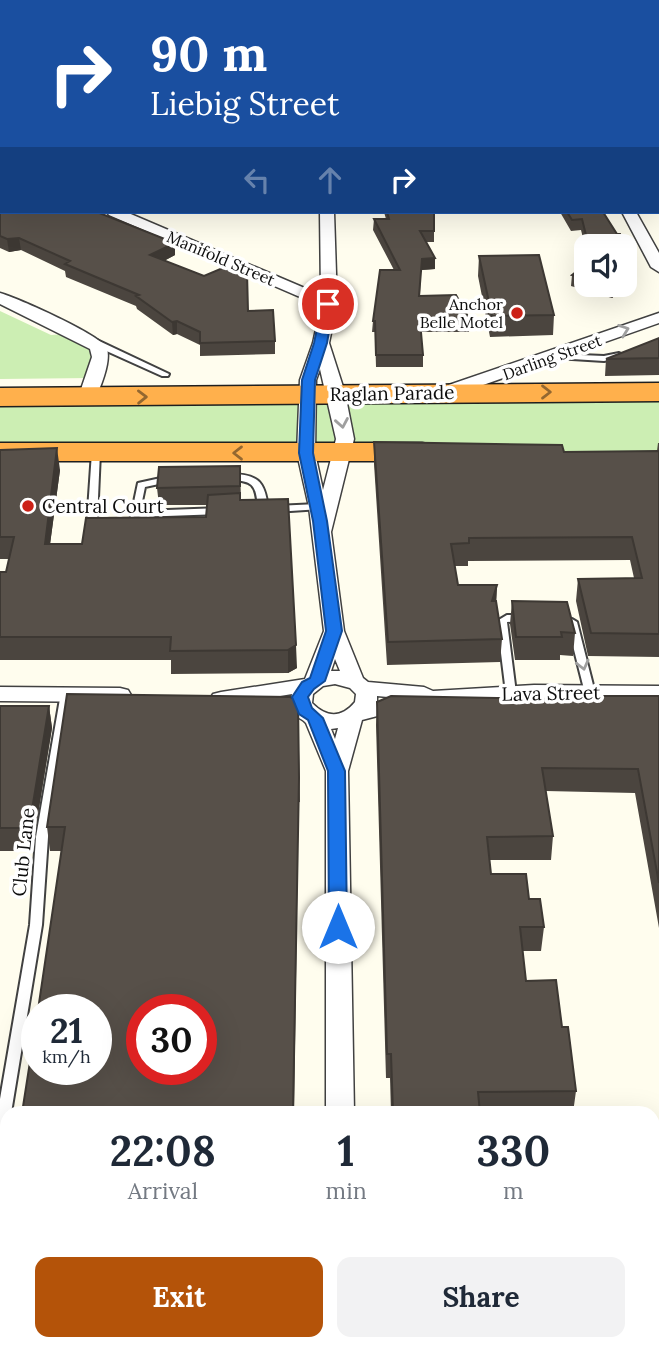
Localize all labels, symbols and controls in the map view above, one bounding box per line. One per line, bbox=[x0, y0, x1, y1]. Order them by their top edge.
text: 90 m bbox=[150, 22, 267, 84]
icon: right bbox=[35, 28, 126, 119]
text: Liebig Street bbox=[150, 83, 339, 124]
icon: left bbox=[238, 161, 276, 199]
icon: ahead bbox=[311, 161, 349, 199]
icon: right bbox=[384, 161, 422, 199]
street label: Manifold Street bbox=[164, 226, 279, 290]
map controls bbox=[574, 234, 637, 297]
button: sound bbox=[574, 234, 637, 297]
pin bbox=[298, 274, 358, 334]
icon: arrive bbox=[309, 285, 347, 323]
place label: Anchor Belle Motel bbox=[420, 294, 503, 332]
marker: Anchor Belle Motel bbox=[509, 305, 525, 321]
one-way arrow bbox=[618, 325, 630, 339]
street label: Darling Street bbox=[500, 330, 605, 384]
street label: Raglan Parade bbox=[329, 380, 455, 406]
one-way arrow bbox=[542, 384, 552, 400]
one-way arrow bbox=[136, 389, 147, 404]
one-way arrow bbox=[334, 417, 349, 429]
one-way arrow bbox=[232, 445, 243, 461]
place label: Central Court bbox=[42, 494, 164, 518]
marker: Central Court bbox=[20, 498, 36, 514]
one-way arrow bbox=[575, 659, 589, 671]
street label: Lava Street bbox=[501, 680, 601, 706]
street label: Club Lane bbox=[6, 807, 40, 897]
position arrow bbox=[301, 890, 375, 964]
speed limit sign: 30 bbox=[126, 994, 217, 1085]
text: 21 bbox=[50, 1008, 83, 1053]
text: km/h bbox=[42, 1045, 91, 1068]
text: 22:08 bbox=[110, 1124, 216, 1178]
text: 1 bbox=[338, 1124, 355, 1178]
text: 330 bbox=[476, 1124, 550, 1178]
text: Arrival bbox=[128, 1176, 198, 1205]
text: min bbox=[326, 1176, 367, 1205]
text: m bbox=[503, 1176, 524, 1205]
button: Exit bbox=[35, 1257, 323, 1337]
button: Share bbox=[337, 1257, 625, 1337]

